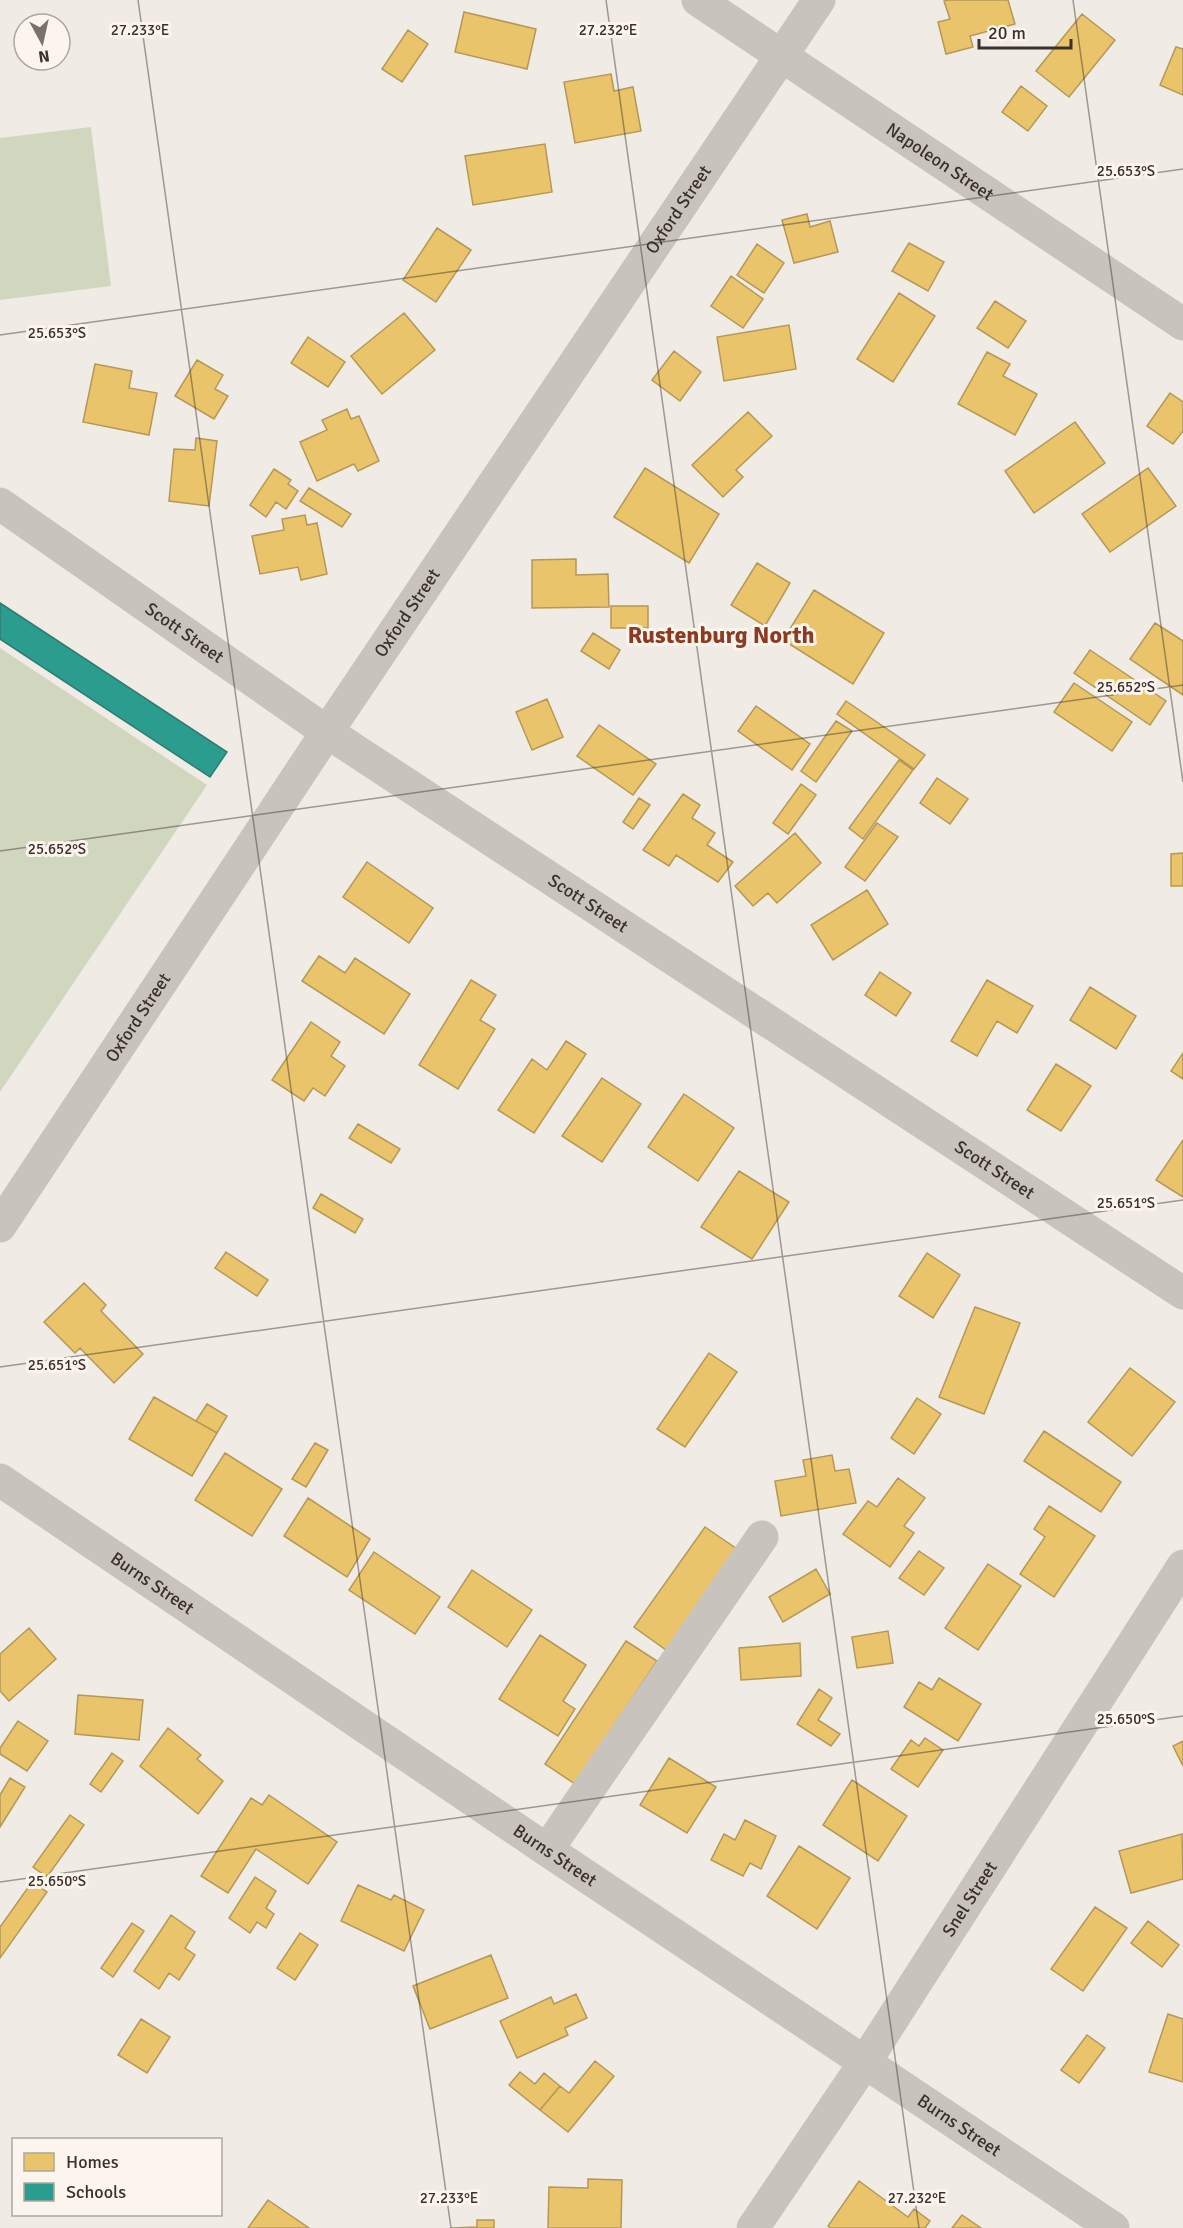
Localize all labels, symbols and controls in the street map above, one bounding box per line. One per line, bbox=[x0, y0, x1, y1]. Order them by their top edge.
north arrow bbox=[12, 12, 72, 72]
scale bar bbox=[979, 12, 1070, 50]
text: 27.233°E bbox=[111, 21, 169, 39]
text: 27.232°E bbox=[579, 21, 637, 39]
text: 20 m bbox=[988, 22, 1026, 44]
text: N bbox=[37, 45, 51, 67]
street label: Napoleon Street bbox=[882, 118, 998, 205]
street label: Oxford Street bbox=[641, 161, 716, 258]
text: 25.653°S bbox=[1097, 162, 1155, 180]
text: 25.653°S bbox=[28, 324, 86, 342]
street label: Oxford Street bbox=[369, 564, 445, 661]
street label: Scott Street bbox=[141, 598, 228, 668]
district label: Rustenburg North bbox=[627, 620, 815, 650]
text: 25.652°S bbox=[1097, 678, 1155, 696]
text: 25.652°S bbox=[28, 840, 86, 858]
street label: Scott Street bbox=[544, 869, 632, 937]
street label: Oxford Street bbox=[101, 969, 175, 1066]
street label: Scott Street bbox=[951, 1135, 1039, 1204]
text: 25.651°S bbox=[1097, 1194, 1155, 1212]
text: 25.651°S bbox=[28, 1356, 86, 1374]
street label: Burns Street bbox=[106, 1547, 198, 1619]
text: 25.650°S bbox=[1097, 1710, 1155, 1728]
street label: Burns Street bbox=[509, 1819, 601, 1891]
street label: Snel Street bbox=[937, 1857, 1002, 1941]
text: 25.650°S bbox=[28, 1872, 86, 1890]
street label: Burns Street bbox=[913, 2089, 1005, 2161]
legend bbox=[12, 2138, 222, 2216]
text: Homes bbox=[66, 2151, 119, 2173]
text: Schools bbox=[66, 2181, 126, 2203]
text: 27.233°E bbox=[420, 2189, 478, 2207]
text: 27.232°E bbox=[888, 2189, 946, 2207]

